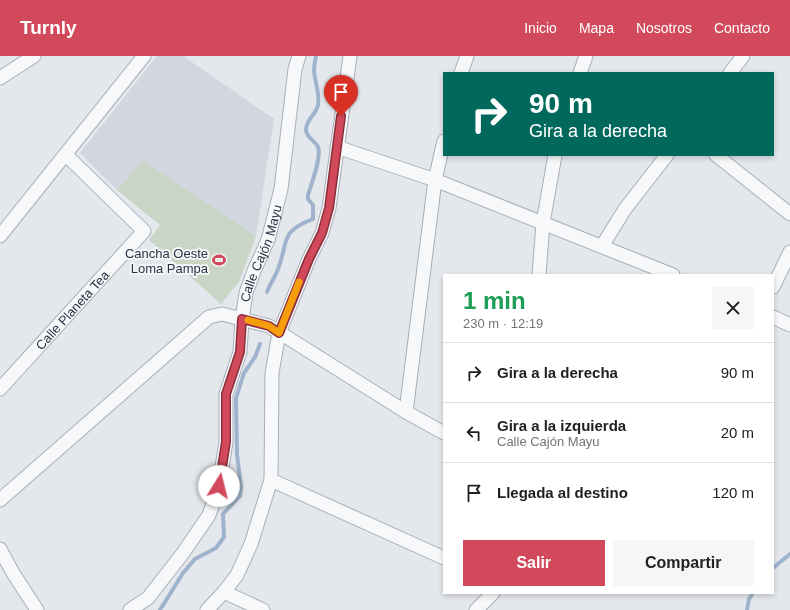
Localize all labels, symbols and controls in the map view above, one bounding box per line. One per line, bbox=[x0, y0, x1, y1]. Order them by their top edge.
text: Turnly bbox=[20, 17, 77, 38]
text: Inicio bbox=[524, 20, 557, 36]
text: Mapa bbox=[579, 20, 614, 36]
text: Nosotros bbox=[636, 20, 692, 36]
text: Contacto bbox=[714, 20, 770, 36]
pin bbox=[324, 75, 358, 116]
icon: arrive bbox=[330, 81, 352, 103]
icon: right bbox=[463, 88, 515, 140]
text: 90 m bbox=[529, 88, 593, 119]
text: Gira a la derecha bbox=[529, 121, 667, 141]
street label: Calle Cajón Mayu bbox=[237, 203, 284, 303]
place label: Cancha Oeste Loma Pampa bbox=[125, 246, 209, 276]
sports icon: Cancha Oeste Loma Pampa bbox=[211, 252, 227, 268]
street label: Calle Planeta Tea bbox=[32, 267, 112, 353]
text: 1 min bbox=[463, 287, 526, 314]
button: close bbox=[712, 287, 754, 329]
text: 230 m · 12:19 bbox=[463, 316, 543, 331]
icon: right bbox=[463, 362, 485, 384]
text: Gira a la derecha bbox=[497, 364, 618, 381]
text: 90 m bbox=[721, 364, 754, 381]
text: Gira a la izquierda bbox=[497, 417, 626, 434]
icon: left bbox=[463, 422, 485, 444]
text: 20 m bbox=[721, 424, 754, 441]
text: Calle Cajón Mayu bbox=[497, 434, 600, 449]
position arrow bbox=[198, 465, 240, 507]
icon: arrive bbox=[463, 482, 485, 504]
text: Llegada al destino bbox=[497, 484, 628, 501]
text: 120 m bbox=[712, 484, 754, 501]
button: Salir bbox=[463, 540, 605, 586]
button: Compartir bbox=[613, 540, 754, 586]

